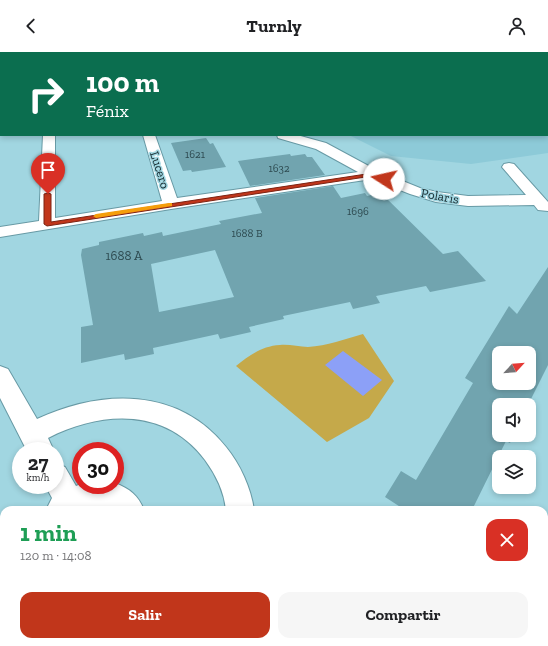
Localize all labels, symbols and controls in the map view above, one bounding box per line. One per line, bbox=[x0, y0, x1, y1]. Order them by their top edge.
icon: back bbox=[20, 15, 42, 37]
text: Turnly bbox=[246, 15, 302, 37]
icon: person bbox=[506, 15, 528, 37]
text: 100 m bbox=[86, 66, 159, 99]
icon: right bbox=[20, 68, 72, 120]
text: Fénix bbox=[86, 100, 129, 122]
house number: 1621 bbox=[185, 148, 206, 161]
street label: Lucero bbox=[147, 149, 173, 191]
pin bbox=[31, 153, 65, 194]
position arrow bbox=[363, 158, 405, 200]
icon: arrive bbox=[37, 159, 59, 181]
house number: 1632 bbox=[268, 162, 290, 175]
street label: Polaris bbox=[420, 185, 460, 207]
house number: 1696 bbox=[347, 205, 369, 218]
house number: 1688 B bbox=[231, 227, 263, 240]
house number: 1688 A bbox=[106, 248, 143, 263]
north arrow bbox=[492, 346, 536, 390]
map controls bbox=[492, 346, 536, 494]
button: sound bbox=[492, 398, 536, 442]
speed limit sign: 30 bbox=[72, 442, 124, 494]
button: layers bbox=[492, 450, 536, 494]
text: 27 bbox=[28, 451, 48, 475]
text: km/h bbox=[27, 472, 49, 484]
text: 1 min bbox=[20, 518, 77, 547]
button: close bbox=[486, 519, 528, 561]
text: 120 m · 14:08 bbox=[20, 548, 92, 563]
button: Salir bbox=[20, 592, 270, 638]
button: Compartir bbox=[278, 592, 528, 638]

